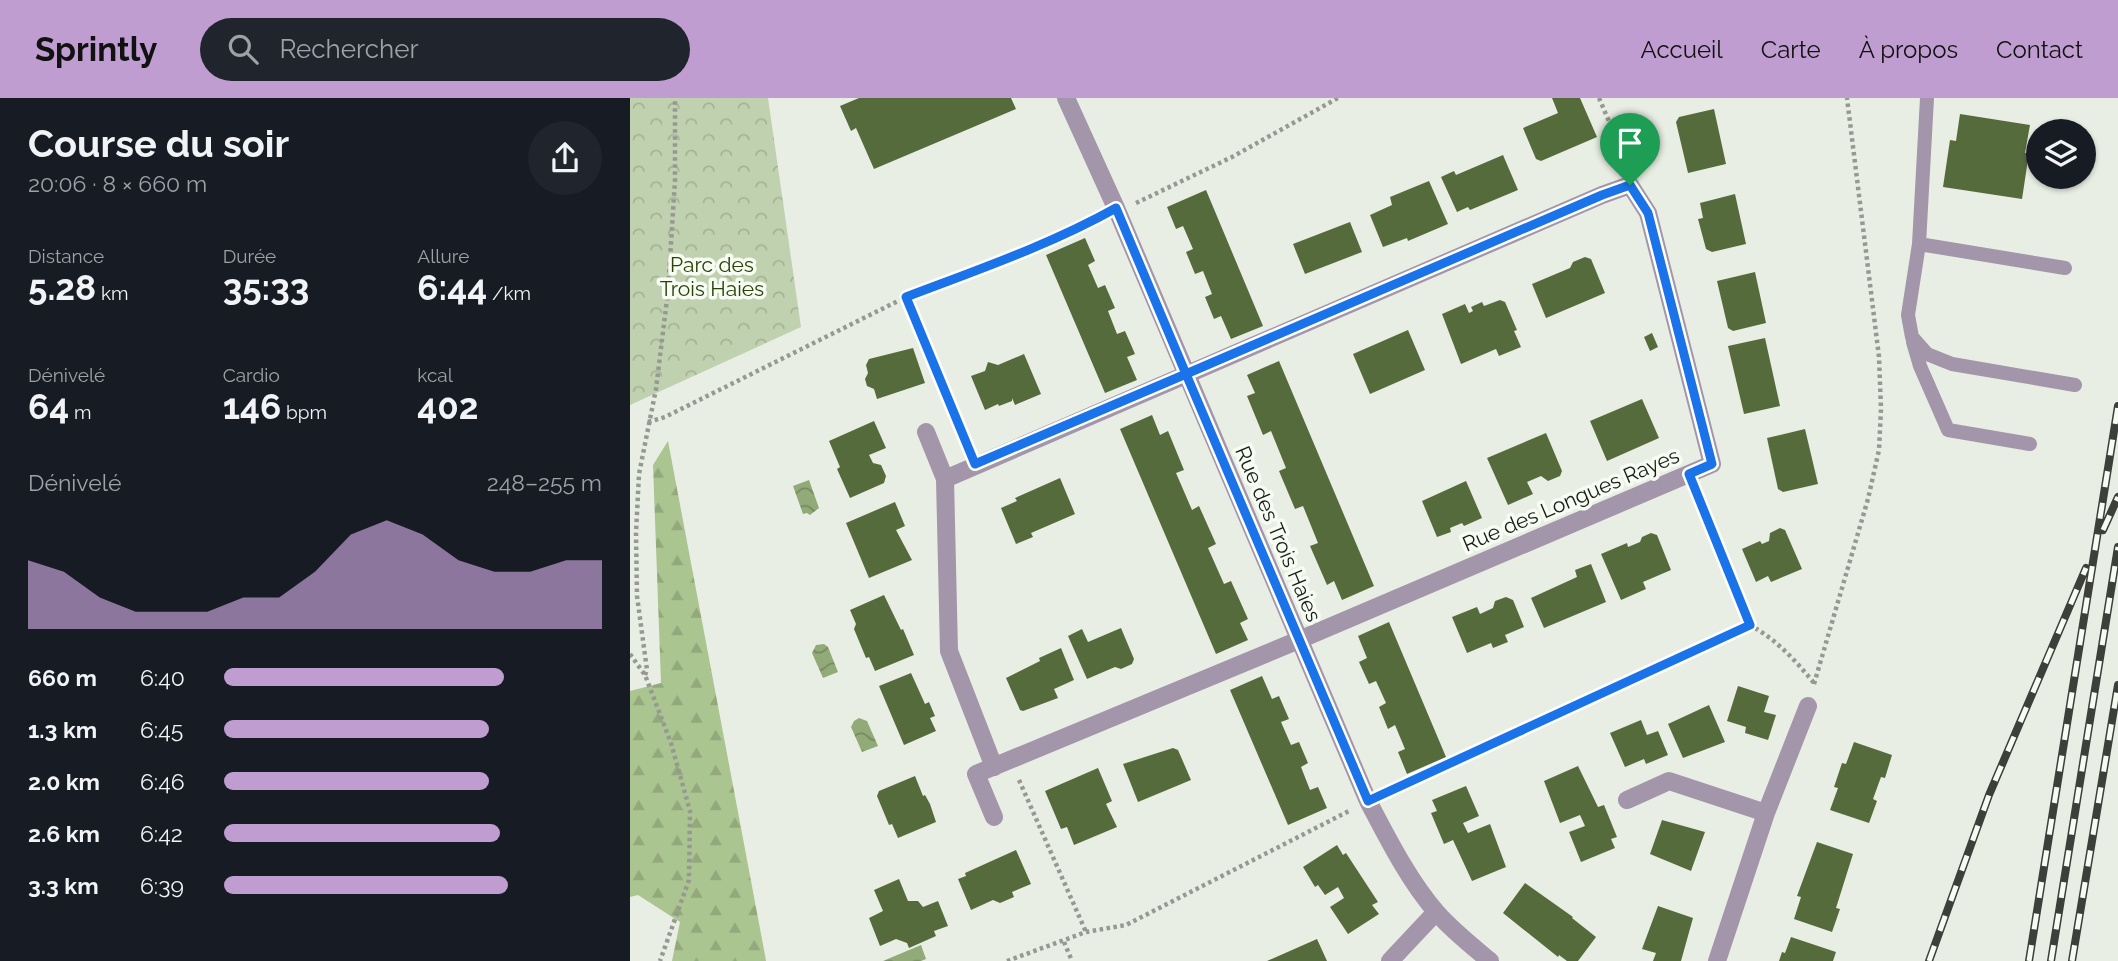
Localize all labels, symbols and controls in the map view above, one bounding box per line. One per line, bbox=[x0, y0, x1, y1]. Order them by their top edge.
search box bbox=[200, 18, 690, 81]
text: Sprintly bbox=[35, 30, 158, 69]
icon: search bbox=[224, 30, 262, 68]
text: Rechercher bbox=[280, 34, 419, 64]
text: Accueil bbox=[1641, 35, 1723, 64]
text: Carte bbox=[1761, 35, 1821, 64]
text: À propos bbox=[1859, 35, 1958, 64]
text: Contact bbox=[1996, 35, 2083, 64]
pin bbox=[1600, 113, 1660, 185]
map controls bbox=[2026, 119, 2096, 189]
button: layers bbox=[2026, 119, 2096, 189]
text: Course du soir bbox=[28, 121, 289, 166]
button: share bbox=[528, 121, 602, 195]
icon: arrive bbox=[1611, 124, 1649, 162]
text: 20:06 · 8 × 660 m bbox=[28, 170, 207, 197]
text: Distance bbox=[28, 245, 104, 267]
text: Durée bbox=[223, 245, 276, 267]
text: Allure bbox=[417, 245, 469, 267]
park label: Parc des Trois Haies bbox=[660, 252, 764, 301]
text: 5.28 bbox=[28, 267, 96, 308]
text: 35:33 bbox=[223, 267, 309, 308]
text: 6:44 bbox=[417, 267, 487, 308]
text: km bbox=[96, 282, 129, 304]
text: /km bbox=[487, 282, 531, 304]
text: Dénivelé bbox=[28, 364, 105, 386]
text: Cardio bbox=[223, 364, 280, 386]
text: kcal bbox=[417, 364, 453, 386]
text: 64 bbox=[28, 386, 69, 427]
text: 146 bbox=[223, 386, 281, 427]
text: 402 bbox=[417, 386, 479, 427]
text: m bbox=[69, 401, 92, 423]
text: bpm bbox=[281, 401, 327, 423]
street label: Rue des Trois Haies bbox=[1230, 442, 1327, 625]
street label: Rue des Longues Rayes bbox=[1459, 443, 1683, 557]
text: Dénivelé bbox=[28, 469, 121, 496]
text: 248–255 m bbox=[487, 469, 602, 496]
text: 660 m bbox=[28, 664, 97, 691]
text: 6:40 bbox=[140, 664, 185, 691]
text: 1.3 km bbox=[28, 716, 97, 743]
text: 6:45 bbox=[140, 716, 183, 743]
text: 2.0 km bbox=[28, 768, 100, 795]
text: 6:46 bbox=[140, 768, 185, 795]
text: 2.6 km bbox=[28, 820, 100, 847]
text: 6:42 bbox=[140, 820, 183, 847]
text: 3.3 km bbox=[28, 872, 99, 899]
text: 6:39 bbox=[140, 872, 184, 899]

